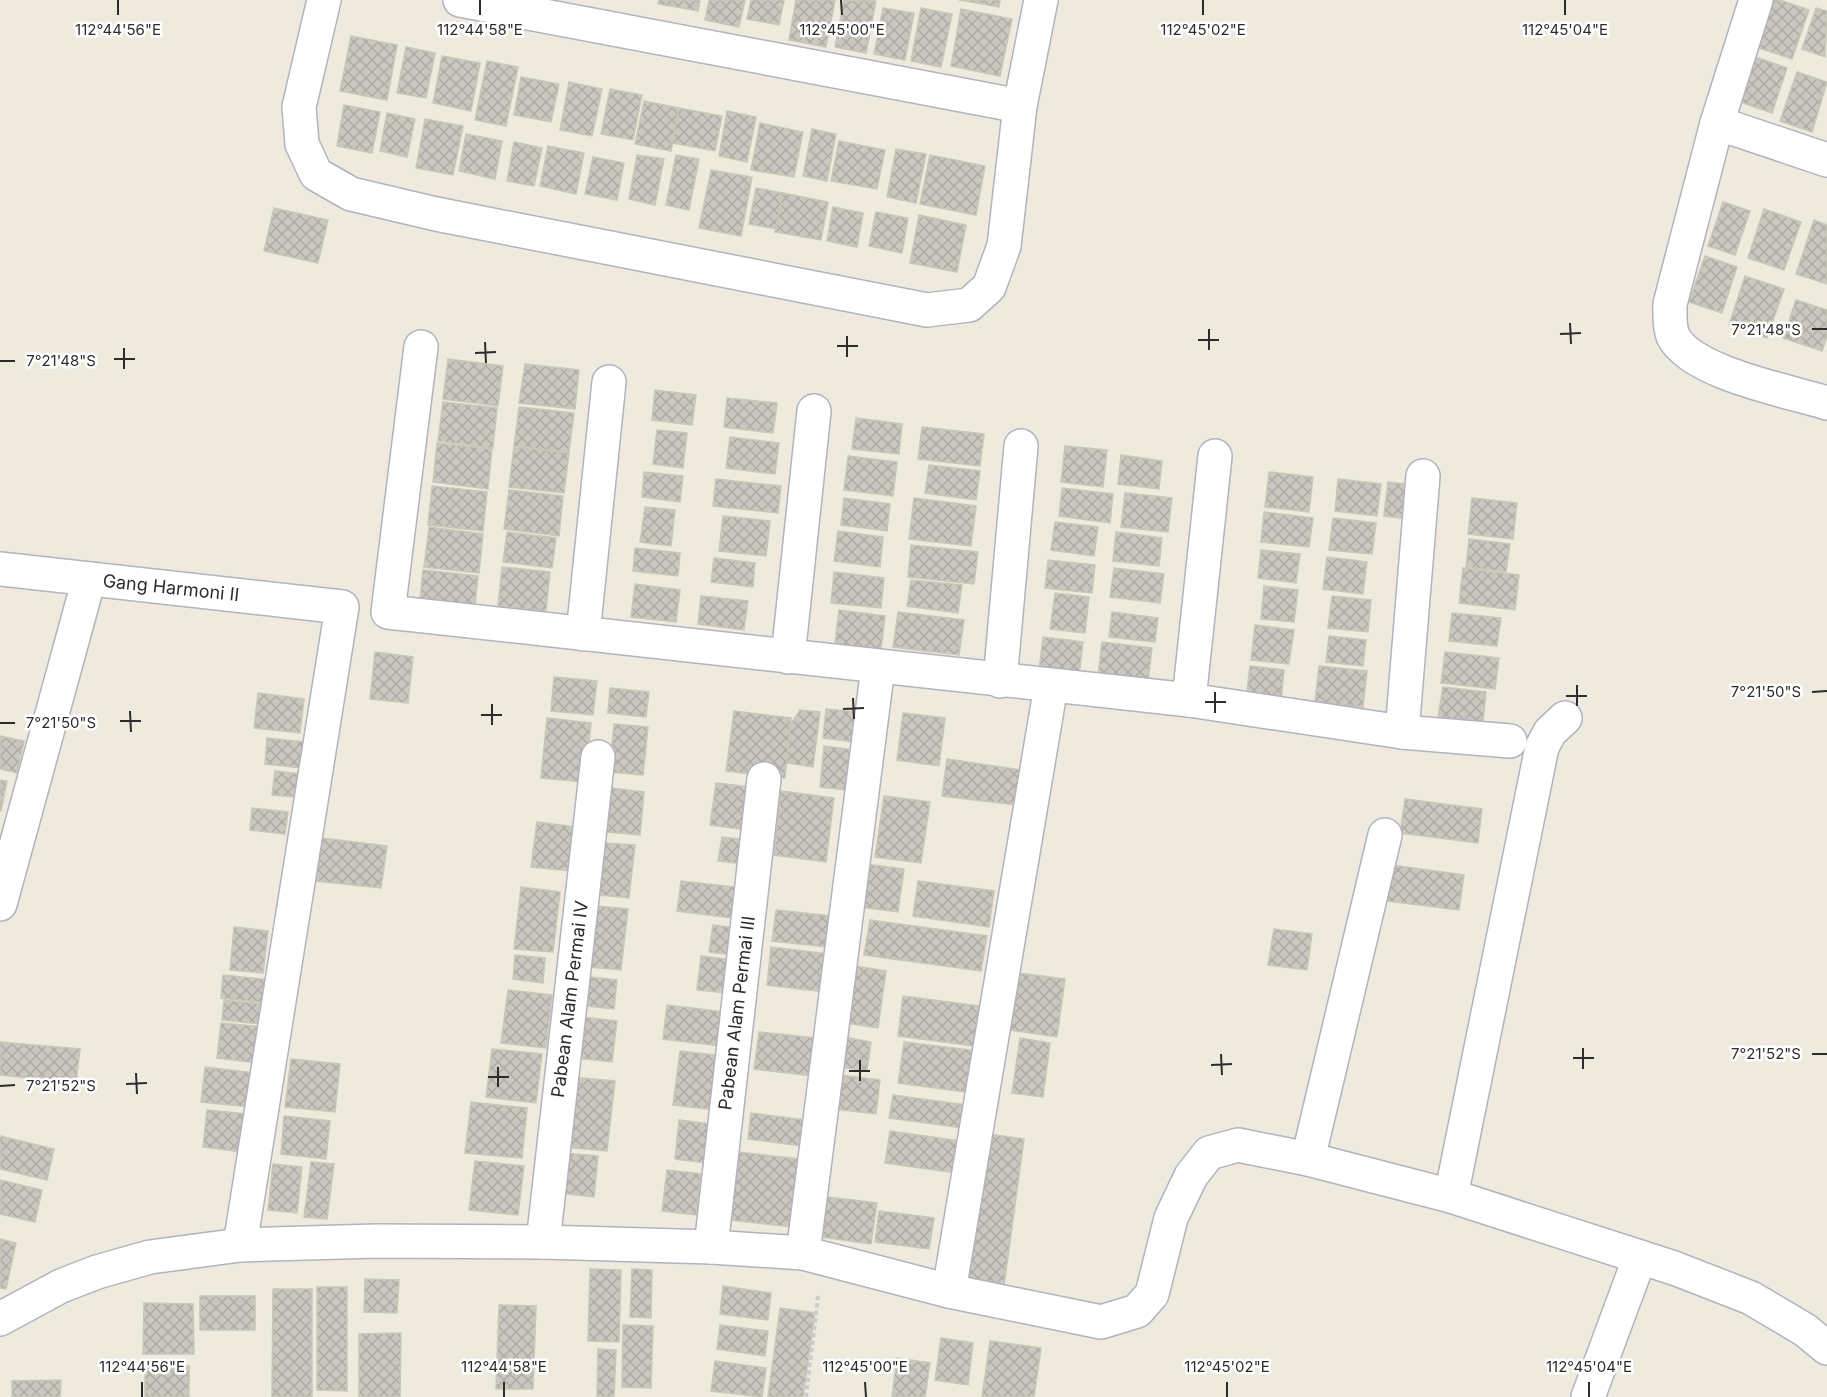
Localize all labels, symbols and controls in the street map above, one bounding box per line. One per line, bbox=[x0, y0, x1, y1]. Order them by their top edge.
text: 112°44'56"E bbox=[75, 20, 161, 39]
text: 112°44'58"E bbox=[437, 20, 523, 39]
text: 112°45'00"E bbox=[799, 20, 885, 39]
text: 112°45'02"E bbox=[1160, 20, 1246, 39]
text: 112°45'04"E bbox=[1522, 20, 1608, 39]
text: 7°21'48"S bbox=[1731, 320, 1801, 339]
text: 7°21'48"S bbox=[26, 351, 96, 370]
street label: Gang Harmoni II bbox=[102, 570, 240, 605]
text: 7°21'50"S bbox=[1731, 682, 1801, 701]
text: 7°21'50"S bbox=[26, 713, 96, 732]
street label: Pabean Alam Permai IV bbox=[547, 899, 592, 1099]
street label: Pabean Alam Permai III bbox=[714, 915, 759, 1111]
text: 7°21'52"S bbox=[1731, 1044, 1801, 1063]
text: 7°21'52"S bbox=[26, 1076, 96, 1095]
text: 112°44'56"E bbox=[99, 1357, 185, 1376]
text: 112°44'58"E bbox=[461, 1357, 547, 1376]
text: 112°45'00"E bbox=[822, 1357, 908, 1376]
text: 112°45'02"E bbox=[1184, 1357, 1270, 1376]
text: 112°45'04"E bbox=[1546, 1357, 1632, 1376]

